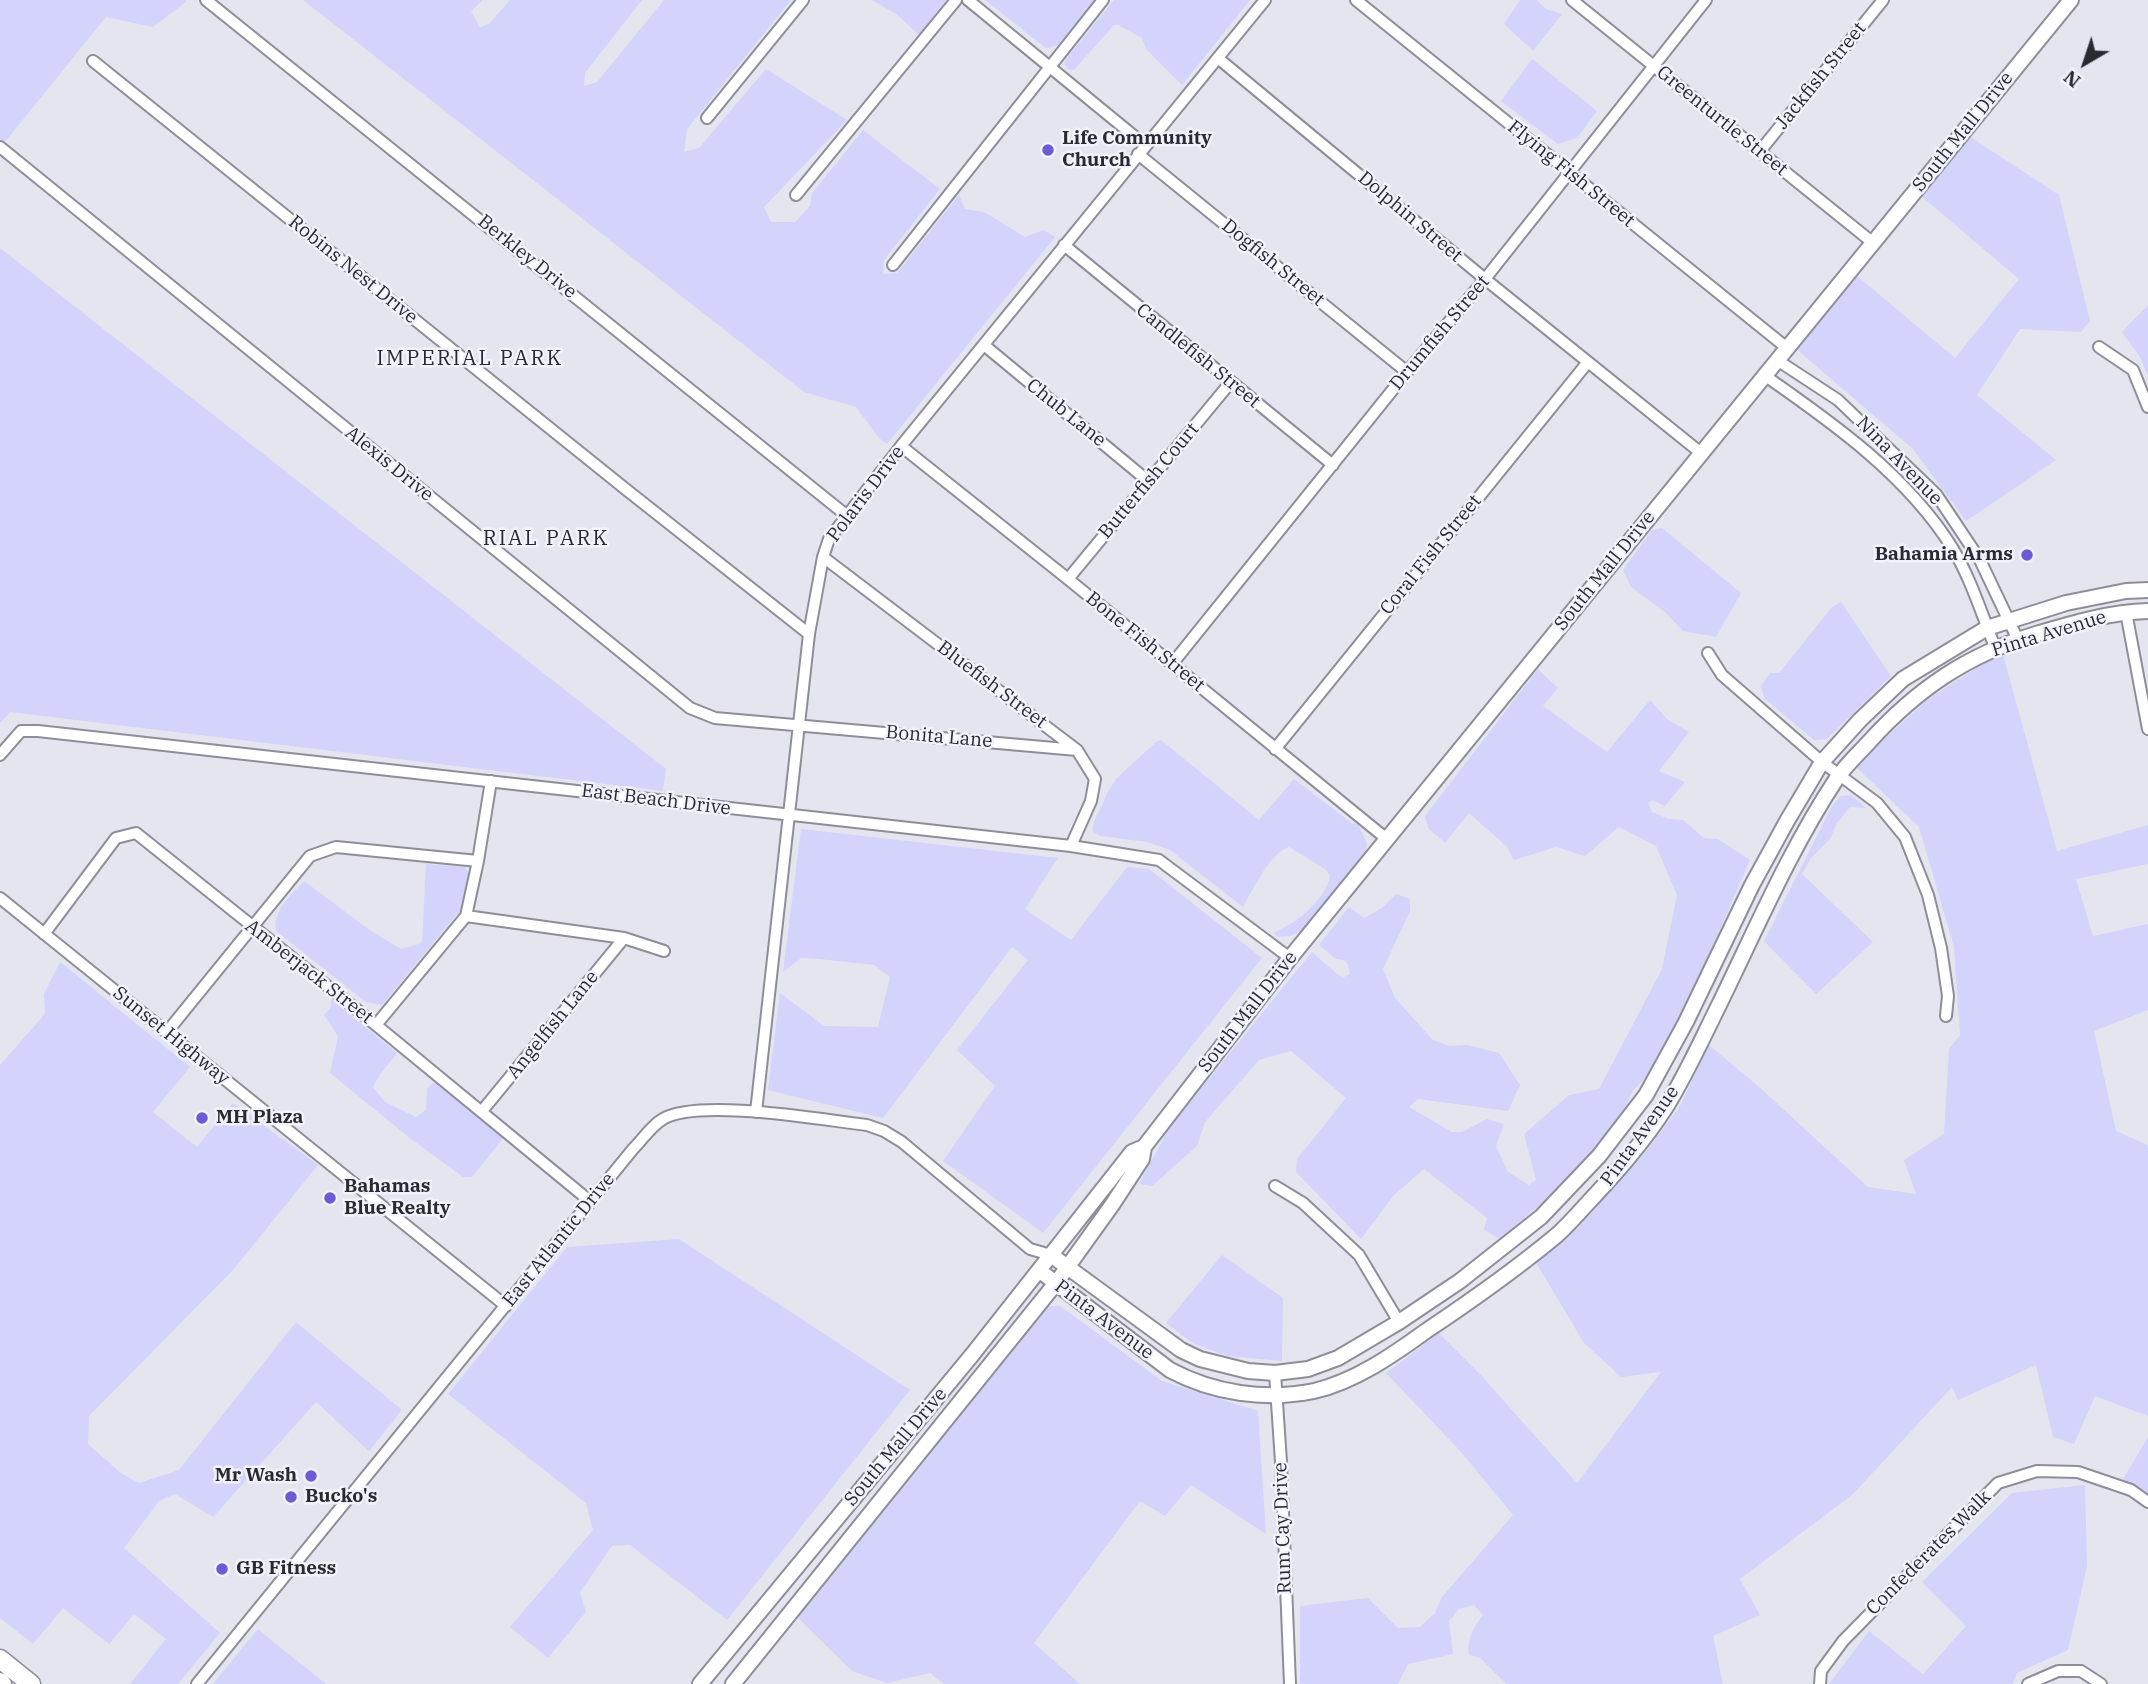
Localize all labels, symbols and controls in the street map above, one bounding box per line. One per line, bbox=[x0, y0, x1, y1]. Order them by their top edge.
street label: Jackfish Street bbox=[1771, 18, 1871, 134]
north arrow bbox=[2050, 28, 2120, 98]
street label: Greenturtle Street bbox=[1652, 61, 1792, 181]
text: N bbox=[2058, 65, 2085, 93]
street label: South Mall Drive bbox=[1908, 68, 2018, 196]
street label: Flying Fish Street bbox=[1503, 116, 1639, 232]
place label: Life Community Church bbox=[1062, 128, 1212, 172]
marker: Life Community Church bbox=[1040, 142, 1056, 158]
street label: Dolphin Street bbox=[1353, 167, 1467, 267]
street label: Berkley Drive bbox=[473, 210, 581, 304]
street label: Robins Nest Drive bbox=[284, 211, 422, 329]
street label: Dogfish Street bbox=[1217, 215, 1329, 311]
street label: Drumfish Street bbox=[1385, 271, 1495, 395]
street label: Candlefish Street bbox=[1131, 299, 1265, 413]
district label: IMPERIAL PARK bbox=[378, 346, 562, 372]
street label: Chub Lane bbox=[1022, 374, 1110, 452]
street label: Nina Avenue bbox=[1851, 412, 1947, 510]
street label: Butterfish Court bbox=[1094, 419, 1204, 543]
street label: Alexis Drive bbox=[340, 422, 438, 506]
street label: Polaris Drive bbox=[822, 441, 910, 547]
street label: Coral Fish Street bbox=[1376, 490, 1486, 620]
street label: South Mall Drive bbox=[1550, 507, 1660, 635]
district label: RIAL PARK bbox=[484, 526, 608, 552]
place label: Bahamia Arms bbox=[1875, 544, 2013, 566]
marker: Bahamia Arms bbox=[2019, 547, 2035, 563]
street label: Bone Fish Street bbox=[1081, 587, 1209, 697]
street label: Pinta Avenue bbox=[1989, 606, 2109, 662]
street label: Bluefish Street bbox=[933, 636, 1051, 734]
street label: Bonita Lane bbox=[885, 721, 993, 753]
street label: East Beach Drive bbox=[580, 780, 732, 820]
street label: Amberjack Street bbox=[240, 915, 378, 1029]
street label: South Mall Drive bbox=[1194, 947, 1302, 1077]
street label: Angelfish Lane bbox=[502, 966, 604, 1084]
street label: Sunset Highway bbox=[108, 982, 234, 1090]
street label: Pinta Avenue bbox=[1596, 1081, 1684, 1191]
place label: MH Plaza bbox=[216, 1107, 303, 1129]
marker: MH Plaza bbox=[194, 1110, 210, 1126]
street label: East Atlantic Drive bbox=[498, 1169, 620, 1311]
place label: Bahamas Blue Realty bbox=[344, 1176, 451, 1220]
marker: Bahamas Blue Realty bbox=[322, 1190, 338, 1206]
street label: Pinta Avenue bbox=[1050, 1275, 1158, 1365]
street label: South Mall Drive bbox=[840, 1383, 952, 1511]
street label: Rum Cay Drive bbox=[1269, 1462, 1297, 1594]
place label: Mr Wash bbox=[215, 1465, 297, 1487]
marker: Mr Wash bbox=[303, 1468, 319, 1484]
place label: Bucko's bbox=[305, 1486, 378, 1508]
street label: Confederates Walk bbox=[1862, 1486, 1996, 1620]
marker: Bucko's bbox=[283, 1489, 299, 1505]
place label: GB Fitness bbox=[236, 1558, 336, 1580]
marker: GB Fitness bbox=[214, 1561, 230, 1577]

